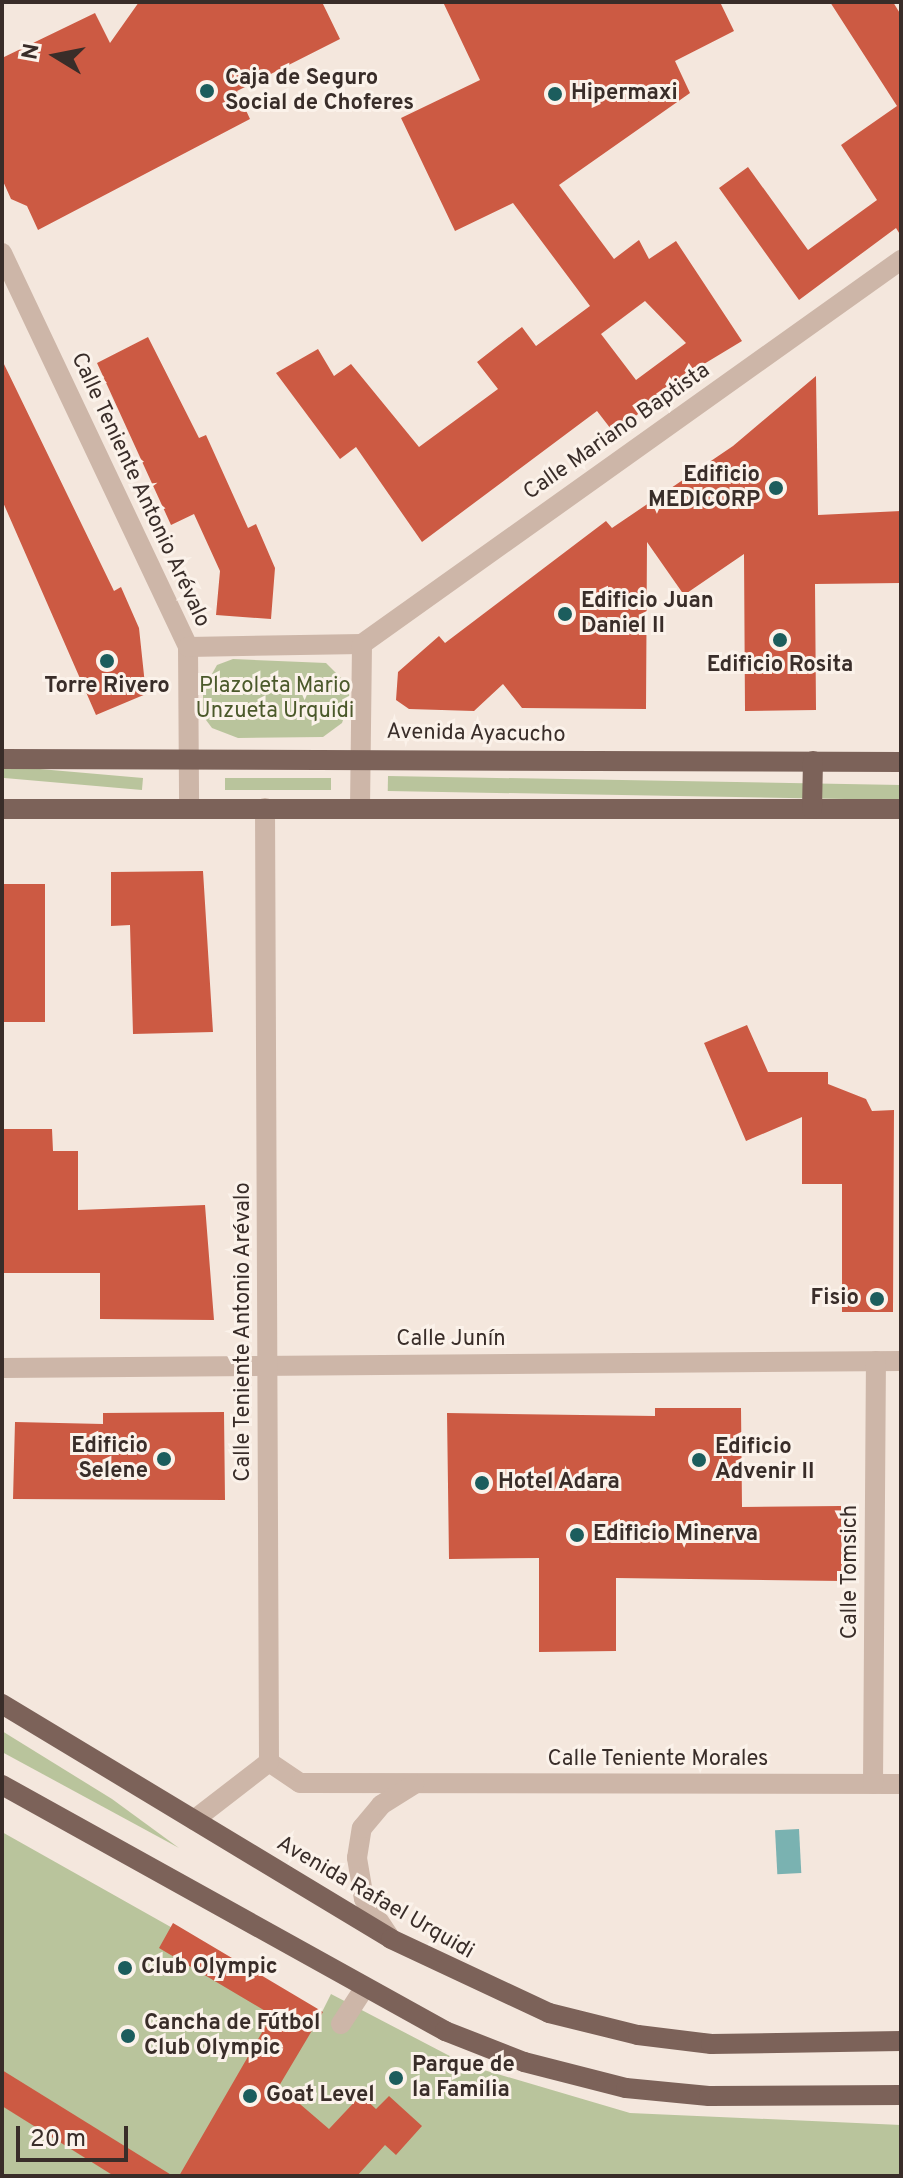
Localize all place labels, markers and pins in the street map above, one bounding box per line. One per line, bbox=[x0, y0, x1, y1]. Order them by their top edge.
place label: Caja de Seguro Social de Choferes bbox=[225, 65, 414, 116]
marker: Caja de Seguro Social de Choferes bbox=[196, 80, 218, 102]
place label: Hipermaxi bbox=[571, 81, 678, 107]
marker: Hipermaxi bbox=[546, 85, 564, 103]
place label: Edificio MEDICORP bbox=[648, 462, 760, 514]
marker: Edificio MEDICORP bbox=[767, 479, 785, 497]
place label: Edificio Juan Daniel II bbox=[581, 588, 714, 640]
marker: Edificio Juan Daniel II bbox=[556, 605, 574, 623]
marker: Edificio Rosita bbox=[771, 631, 789, 649]
marker: Torre Rivero bbox=[98, 652, 116, 670]
place label: Edificio Rosita bbox=[707, 653, 853, 679]
place label: Torre Rivero bbox=[44, 674, 170, 700]
place label: Fisio bbox=[811, 1286, 859, 1312]
marker: Fisio bbox=[866, 1288, 888, 1310]
place label: Edificio Selene bbox=[71, 1433, 148, 1484]
place label: Edificio Advenir II bbox=[715, 1434, 814, 1486]
marker: Edificio Selene bbox=[155, 1450, 173, 1468]
marker: Edificio Advenir II bbox=[690, 1451, 708, 1469]
place label: Hotel Adara bbox=[498, 1470, 621, 1496]
marker: Hotel Adara bbox=[473, 1474, 491, 1492]
place label: Edificio Minerva bbox=[593, 1522, 758, 1548]
marker: Edificio Minerva bbox=[568, 1526, 586, 1544]
place label: Club Olympic bbox=[141, 1955, 278, 1981]
marker: Club Olympic bbox=[116, 1959, 134, 1977]
place label: Cancha de Fútbol Club Olympic bbox=[144, 2010, 320, 2062]
marker: Cancha de Fútbol Club Olympic bbox=[119, 2027, 137, 2045]
place label: Parque de la Familia bbox=[412, 2052, 515, 2104]
marker: Parque de la Familia bbox=[387, 2069, 405, 2087]
place label: Goat Level bbox=[266, 2083, 375, 2109]
marker: Goat Level bbox=[241, 2087, 259, 2105]

